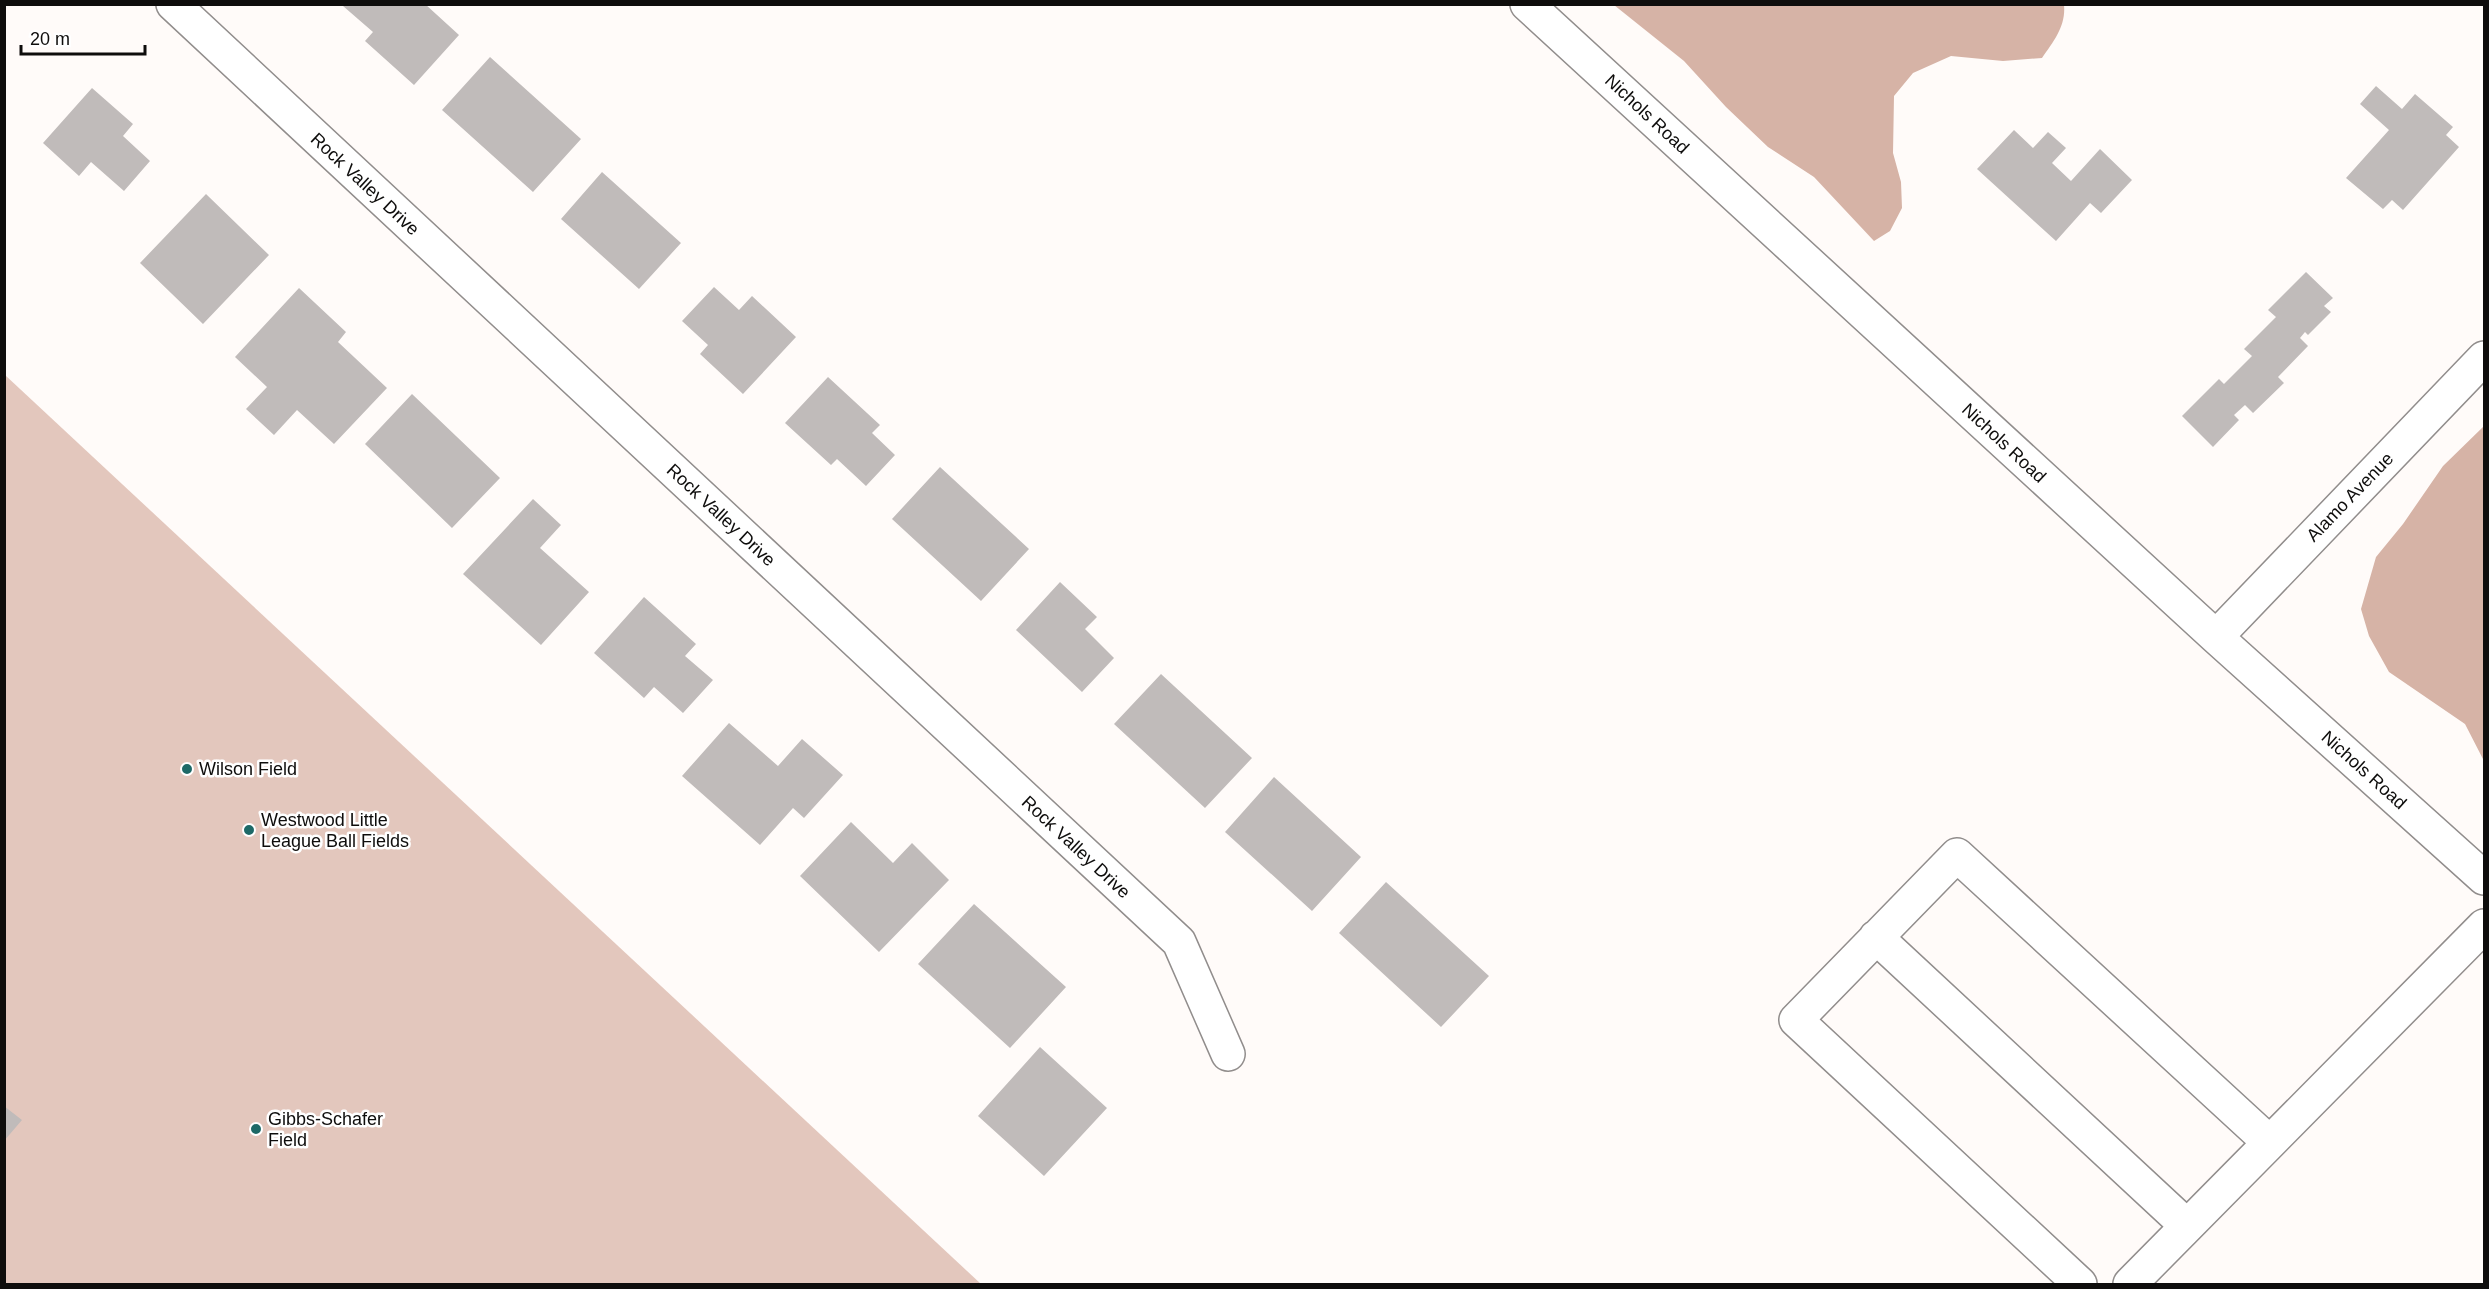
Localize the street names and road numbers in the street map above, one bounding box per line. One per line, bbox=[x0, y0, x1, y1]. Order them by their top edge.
street label: Nichols Road bbox=[1601, 70, 1693, 158]
street label: Rock Valley Drive bbox=[307, 129, 423, 239]
street label: Nichols Road bbox=[1958, 399, 2050, 487]
street label: Alamo Avenue bbox=[2303, 448, 2397, 546]
street label: Rock Valley Drive bbox=[663, 460, 779, 570]
street label: Nichols Road bbox=[2318, 727, 2410, 813]
street label: Rock Valley Drive bbox=[1018, 792, 1134, 902]

